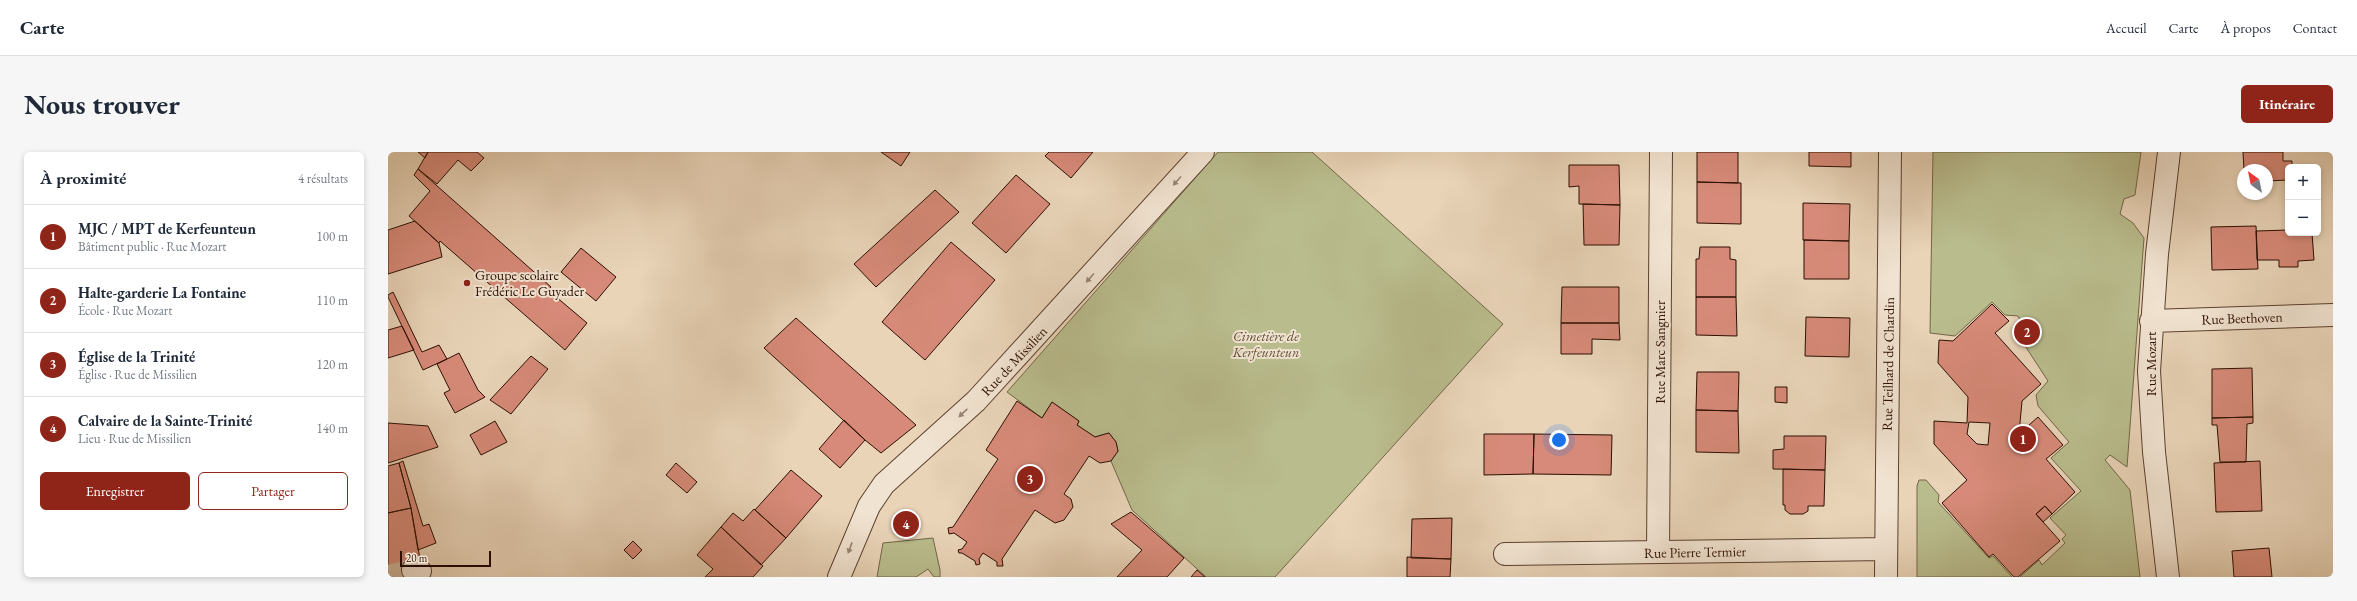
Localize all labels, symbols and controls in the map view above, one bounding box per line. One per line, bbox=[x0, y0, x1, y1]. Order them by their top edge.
text: Carte bbox=[20, 15, 64, 40]
text: Accueil bbox=[2106, 19, 2147, 37]
text: Carte bbox=[2169, 19, 2199, 37]
text: À propos bbox=[2221, 19, 2271, 37]
text: Contact bbox=[2293, 19, 2337, 37]
button: Itinéraire bbox=[2241, 85, 2333, 123]
text: Nous trouver bbox=[24, 86, 180, 122]
north arrow bbox=[2237, 164, 2273, 200]
map controls bbox=[2285, 164, 2321, 236]
button: + bbox=[2285, 164, 2321, 200]
text: À proximité bbox=[40, 167, 126, 189]
text: 4 résultats bbox=[298, 170, 348, 187]
one-way arrow bbox=[1172, 176, 1182, 186]
button: − bbox=[2285, 200, 2321, 236]
text: MJC / MPT de Kerfeunteun bbox=[78, 219, 256, 238]
text: 1 bbox=[50, 228, 56, 245]
text: 100 m bbox=[317, 228, 348, 245]
text: Bâtiment public · Rue Mozart bbox=[78, 238, 226, 255]
place label: Groupe scolaire Frédéric Le Guyader bbox=[475, 266, 584, 300]
one-way arrow bbox=[1086, 273, 1095, 282]
marker: Groupe scolaire Frédéric Le Guyader bbox=[462, 278, 472, 288]
text: Halte-garderie La Fontaine bbox=[78, 283, 246, 302]
text: 2 bbox=[50, 292, 56, 309]
text: 110 m bbox=[317, 292, 348, 309]
street label: Rue Teilhard de Chardin bbox=[1878, 296, 1898, 431]
street label: Rue Marc Sangnier bbox=[1651, 300, 1669, 404]
text: École · Rue Mozart bbox=[78, 302, 172, 319]
street label: Rue Beethoven bbox=[2201, 308, 2284, 328]
pin: 2 bbox=[2014, 317, 2040, 347]
street label: Rue de Missilien bbox=[977, 322, 1051, 400]
park label: Cimetière de Kerfeunteun bbox=[1232, 327, 1299, 361]
street label: Rue Mozart bbox=[2142, 331, 2160, 396]
text: Église de la Trinité bbox=[78, 347, 195, 366]
text: 3 bbox=[50, 356, 56, 373]
text: 120 m bbox=[317, 356, 348, 373]
text: Église · Rue de Missilien bbox=[78, 366, 197, 383]
one-way arrow bbox=[958, 409, 968, 418]
text: Calvaire de la Sainte-Trinité bbox=[78, 411, 252, 430]
text: 4 bbox=[50, 420, 56, 437]
text: 140 m bbox=[317, 420, 348, 437]
pin: 1 bbox=[2010, 424, 2036, 454]
text: Lieu · Rue de Missilien bbox=[78, 430, 191, 447]
your location bbox=[1549, 430, 1569, 450]
pin: 3 bbox=[1017, 464, 1043, 494]
button: Enregistrer bbox=[40, 472, 190, 510]
button: Partager bbox=[198, 472, 348, 510]
pin: 4 bbox=[893, 509, 919, 539]
street label: Rue Pierre Termier bbox=[1644, 542, 1747, 562]
one-way arrow bbox=[847, 543, 853, 555]
scale bar bbox=[400, 549, 491, 568]
text: 20 m bbox=[406, 551, 427, 565]

